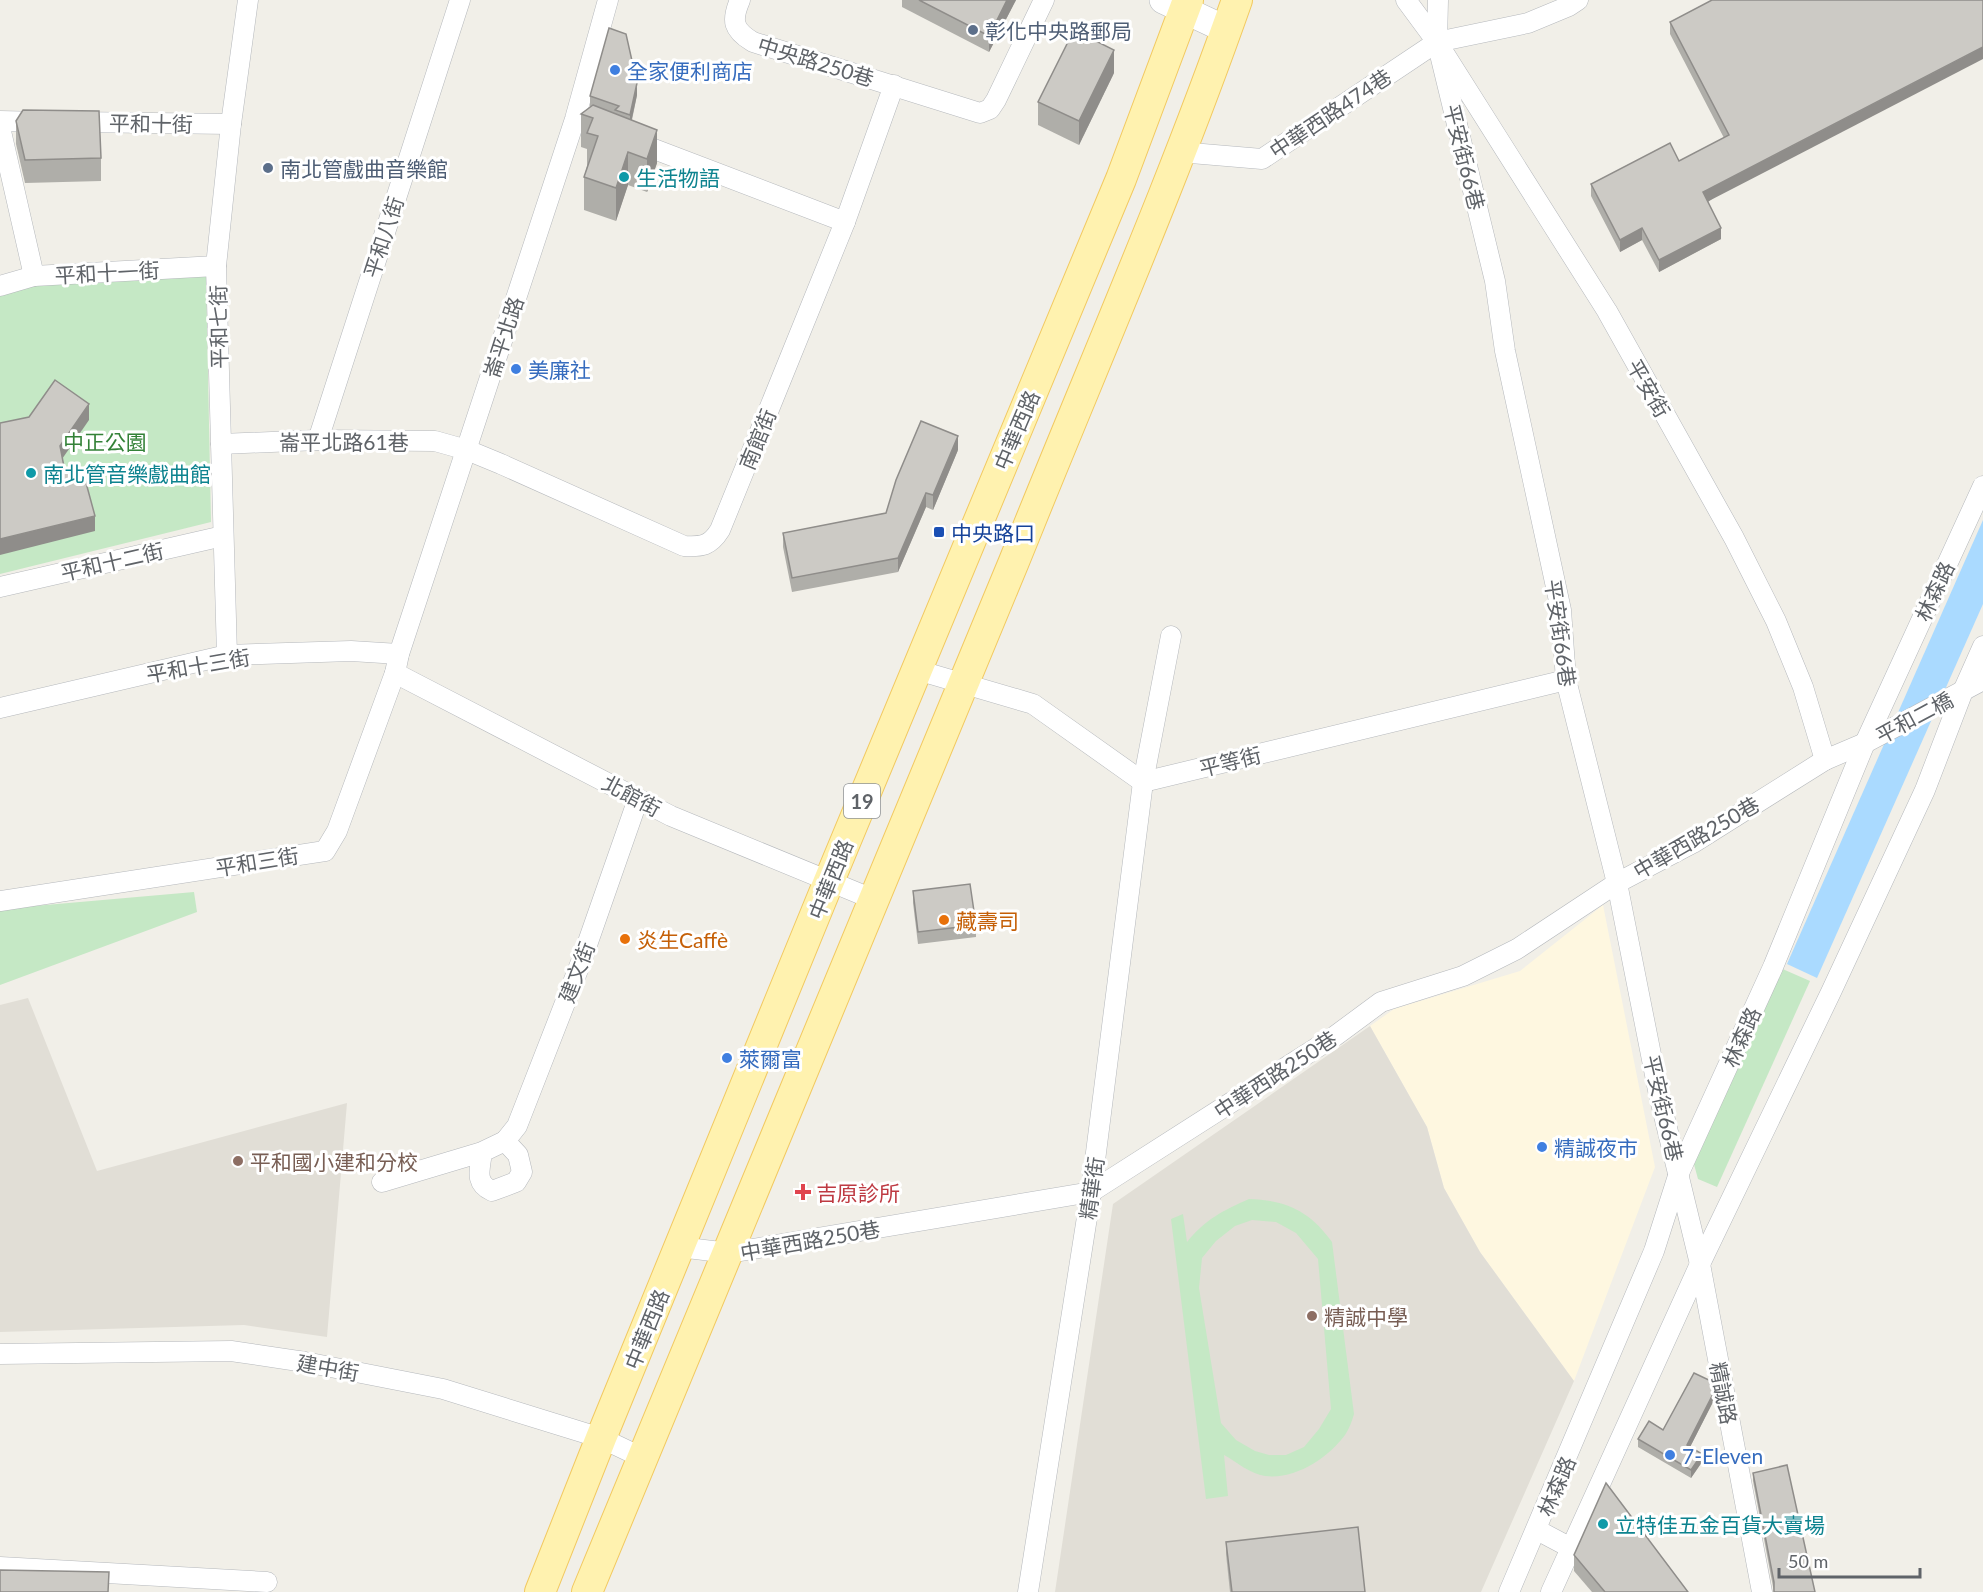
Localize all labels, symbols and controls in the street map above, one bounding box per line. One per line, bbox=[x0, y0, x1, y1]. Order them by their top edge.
place label: 彰化中央路郵局 bbox=[985, 18, 1132, 43]
marker: 彰化中央路郵局 bbox=[966, 23, 980, 37]
street label: 中央路250巷 bbox=[755, 31, 877, 91]
place label: 全家便利商店 bbox=[627, 58, 753, 83]
marker: 全家便利商店 bbox=[608, 63, 622, 77]
street label: 中華西路474巷 bbox=[1264, 63, 1396, 163]
street label: 平安街66巷 bbox=[1440, 101, 1490, 213]
street label: 平和十街 bbox=[109, 110, 193, 136]
place label: 南北管戲曲音樂館 bbox=[280, 156, 448, 181]
marker: 南北管戲曲音樂館 bbox=[261, 161, 275, 175]
place label: 生活物語 bbox=[636, 165, 720, 190]
marker: 生活物語 bbox=[617, 170, 631, 184]
street label: 平和八街 bbox=[358, 193, 408, 281]
street label: 平和十一街 bbox=[54, 257, 160, 287]
street label: 平和七街 bbox=[205, 285, 231, 369]
street label: 崙平北路 bbox=[478, 293, 528, 381]
street label: 平安街 bbox=[1622, 354, 1676, 422]
place label: 美廉社 bbox=[528, 357, 591, 382]
marker: 美廉社 bbox=[509, 362, 523, 376]
street label: 中華西路 bbox=[988, 386, 1044, 474]
street label: 南館街 bbox=[734, 405, 780, 473]
park label: 中正公園 bbox=[63, 429, 147, 454]
street label: 崙平北路61巷 bbox=[279, 429, 409, 454]
place label: 南北管音樂戲曲館 bbox=[43, 461, 211, 486]
marker: 南北管音樂戲曲館 bbox=[24, 466, 38, 480]
place label: 中央路口 bbox=[951, 520, 1035, 545]
marker: 中央路口 bbox=[932, 525, 946, 539]
street label: 平和十二街 bbox=[58, 537, 166, 585]
street label: 林森路 bbox=[1909, 557, 1959, 625]
street label: 平安街66巷 bbox=[1541, 578, 1581, 688]
street label: 平和十三街 bbox=[144, 644, 252, 686]
street label: 平和二橋 bbox=[1871, 686, 1957, 748]
street label: 平等街 bbox=[1196, 741, 1264, 781]
street label: 北館街 bbox=[598, 769, 666, 821]
road number: 19 bbox=[844, 784, 880, 818]
street label: 中華西路250巷 bbox=[1628, 791, 1764, 883]
street label: 中華西路 bbox=[803, 835, 857, 923]
street label: 平和三街 bbox=[214, 842, 300, 880]
place label: 藏壽司 bbox=[956, 908, 1019, 933]
marker: 藏壽司 bbox=[937, 913, 951, 927]
place label: 炎生Caffè bbox=[637, 927, 728, 952]
marker: 炎生Caffè bbox=[618, 932, 632, 946]
street label: 建文街 bbox=[553, 938, 599, 1006]
street label: 林森路 bbox=[1717, 1003, 1765, 1071]
street label: 中華西路250巷 bbox=[1209, 1025, 1341, 1123]
place label: 萊爾富 bbox=[739, 1046, 802, 1071]
marker: 萊爾富 bbox=[720, 1051, 734, 1065]
street label: 平安街66巷 bbox=[1640, 1052, 1688, 1164]
place label: 精誠夜市 bbox=[1554, 1135, 1638, 1160]
marker: 精誠夜市 bbox=[1535, 1140, 1549, 1154]
place label: 平和國小建和分校 bbox=[250, 1149, 418, 1174]
marker: 平和國小建和分校 bbox=[231, 1154, 245, 1168]
street label: 精華街 bbox=[1074, 1155, 1108, 1221]
place label: 吉原診所 bbox=[816, 1180, 900, 1205]
marker: 吉原診所 bbox=[794, 1183, 812, 1201]
street label: 中華西路250巷 bbox=[738, 1215, 882, 1265]
street label: 中華西路 bbox=[619, 1285, 673, 1373]
place label: 精誠中學 bbox=[1324, 1304, 1408, 1329]
marker: 精誠中學 bbox=[1305, 1309, 1319, 1323]
street label: 建中街 bbox=[295, 1349, 361, 1385]
street label: 精誠路 bbox=[1706, 1360, 1742, 1426]
place label: 7-Eleven bbox=[1682, 1443, 1763, 1468]
marker: 7-Eleven bbox=[1663, 1448, 1677, 1462]
street label: 林森路 bbox=[1532, 1452, 1580, 1520]
place label: 立特佳五金百貨大賣場 bbox=[1615, 1512, 1825, 1537]
marker: 立特佳五金百貨大賣場 bbox=[1596, 1517, 1610, 1531]
scale bar bbox=[1779, 1541, 1920, 1579]
text: 50 m bbox=[1788, 1550, 1828, 1572]

